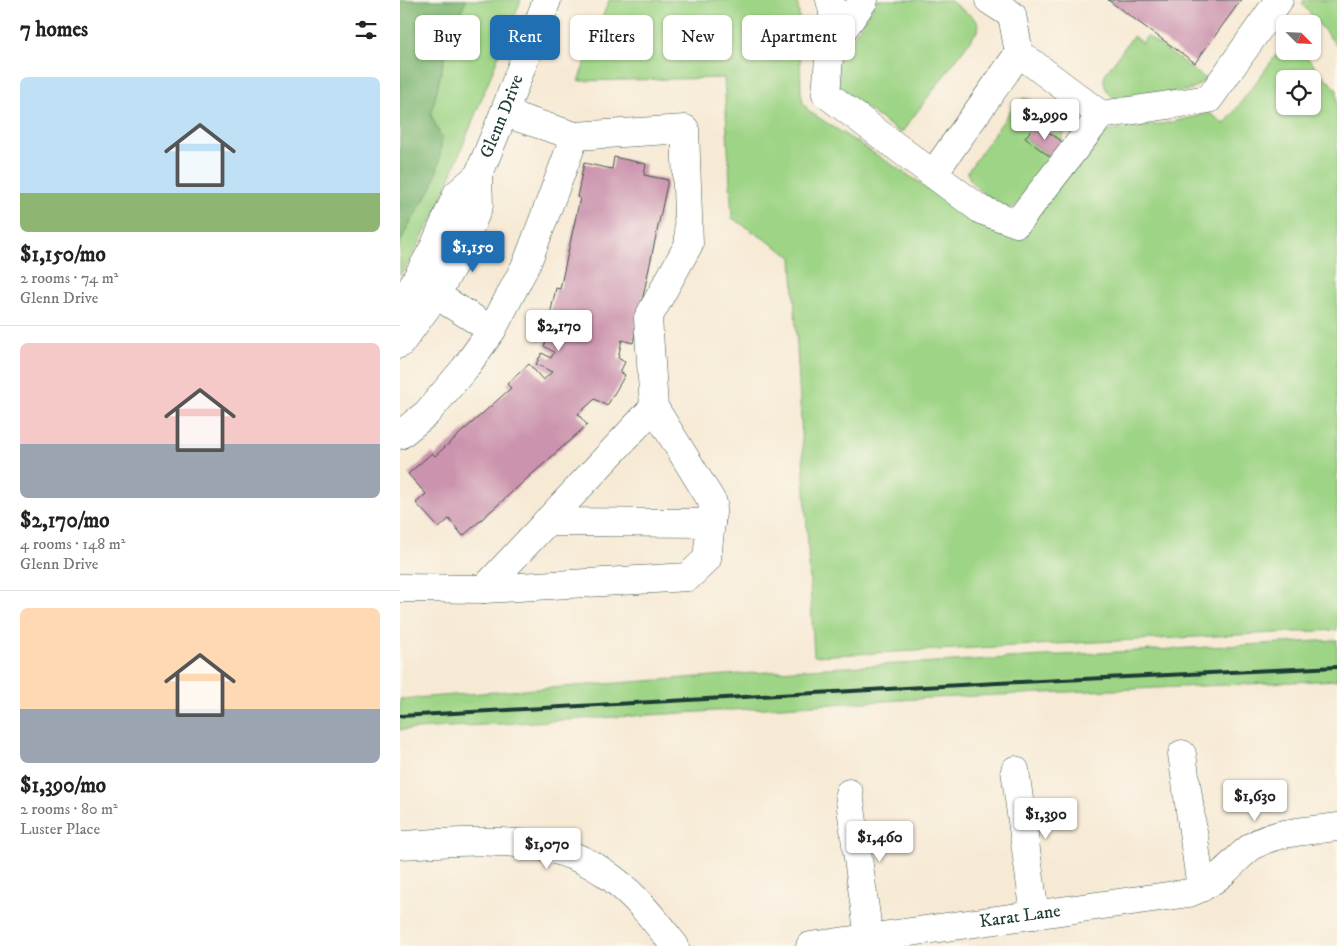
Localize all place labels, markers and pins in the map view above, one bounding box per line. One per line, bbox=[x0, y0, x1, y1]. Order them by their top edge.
pin: $2,990 bbox=[1004, 98, 1086, 141]
pin: $1,150 bbox=[432, 230, 514, 273]
pin: $2,170 bbox=[518, 310, 600, 352]
pin: $1,630 bbox=[1214, 780, 1296, 822]
pin: $1,390 bbox=[1005, 798, 1087, 840]
pin: $1,460 bbox=[839, 820, 921, 863]
pin: $1,070 bbox=[506, 828, 588, 870]

